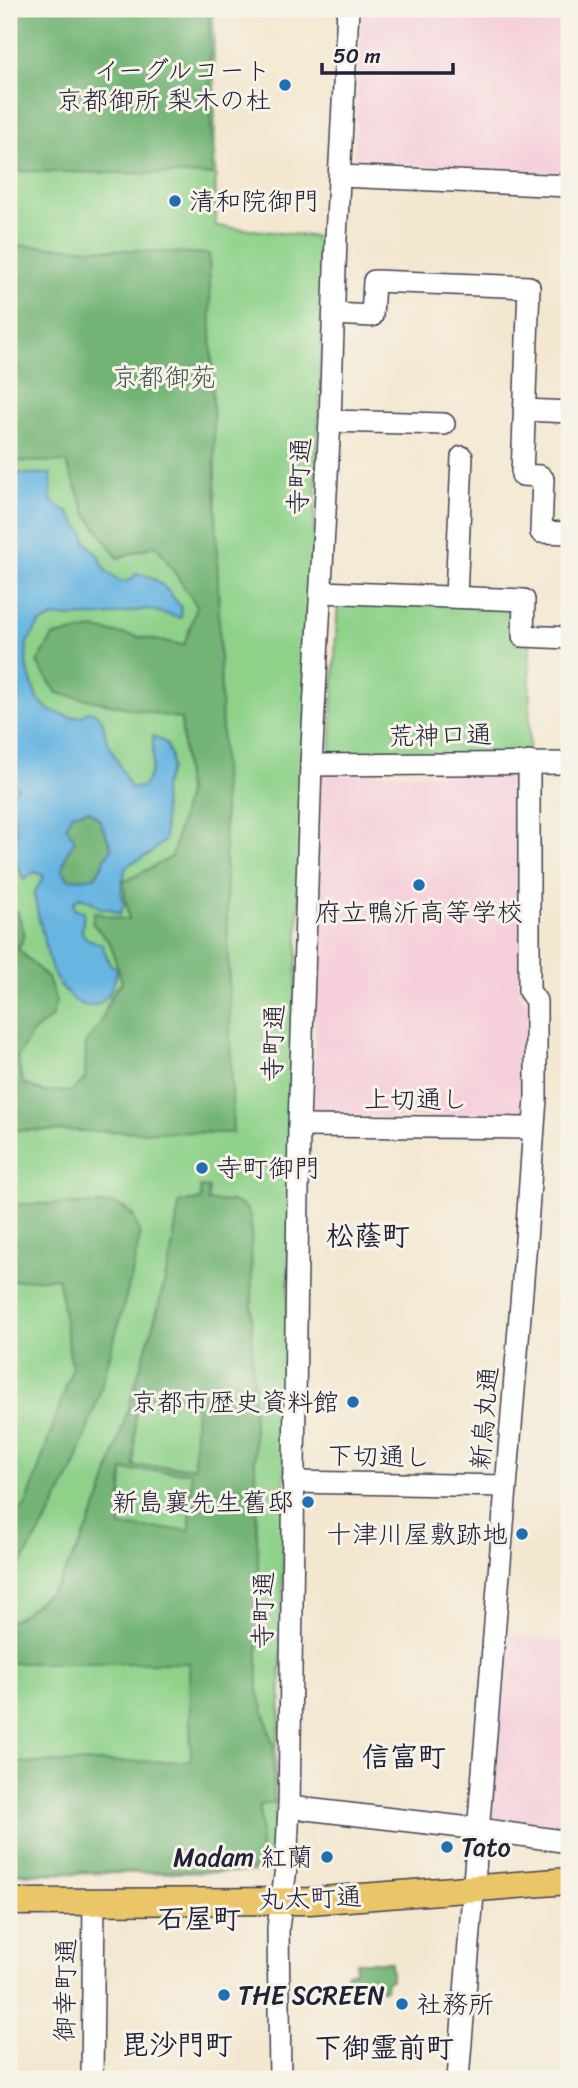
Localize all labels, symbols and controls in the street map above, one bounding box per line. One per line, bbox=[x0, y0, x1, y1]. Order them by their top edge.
scale bar bbox=[322, 32, 454, 76]
text: 50 m bbox=[333, 37, 381, 75]
place label: イーグルコート 京都御所 梨木の杜 bbox=[56, 47, 271, 123]
marker: イーグルコート 京都御所 梨木の杜 bbox=[277, 77, 293, 93]
place label: 清和院御門 bbox=[189, 178, 319, 224]
marker: 清和院御門 bbox=[167, 193, 183, 209]
park label: 京都御苑 bbox=[112, 354, 216, 400]
street label: 寺町通 bbox=[274, 436, 324, 516]
street label: 荒神口通 bbox=[388, 711, 492, 759]
marker: 府立鴨沂高等学校 bbox=[411, 877, 427, 893]
place label: 府立鴨沂高等学校 bbox=[315, 889, 523, 935]
street label: 寺町通 bbox=[249, 1003, 297, 1083]
street label: 上切通し bbox=[364, 1076, 468, 1122]
place label: 寺町御門 bbox=[216, 1145, 320, 1191]
marker: 寺町御門 bbox=[194, 1160, 210, 1176]
district label: 松蔭町 bbox=[326, 1211, 410, 1260]
street label: 新烏丸通 bbox=[457, 1364, 511, 1472]
place label: 京都市歴史資料館 bbox=[131, 1379, 339, 1425]
marker: 京都市歴史資料館 bbox=[345, 1394, 361, 1410]
street label: 下切通し bbox=[327, 1432, 431, 1480]
place label: 新島襄先生舊邸 bbox=[112, 1479, 294, 1525]
marker: 新島襄先生舊邸 bbox=[300, 1494, 316, 1510]
place label: 十津川屋敷跡地 bbox=[326, 1511, 508, 1557]
marker: 十津川屋敷跡地 bbox=[514, 1526, 530, 1542]
street label: 寺町通 bbox=[239, 1571, 287, 1649]
district label: 信富町 bbox=[362, 1732, 446, 1781]
place label: Tato bbox=[461, 1824, 511, 1870]
place label: Madam 紅蘭 bbox=[173, 1834, 313, 1880]
marker: Tato bbox=[439, 1839, 455, 1855]
marker: Madam 紅蘭 bbox=[319, 1849, 335, 1865]
street label: 丸太町通 bbox=[257, 1873, 363, 1923]
district label: 石屋町 bbox=[157, 1894, 241, 1943]
street label: 御幸町通 bbox=[41, 1938, 89, 2042]
place label: THE SCREEN bbox=[238, 1972, 385, 2018]
place label: 社務所 bbox=[416, 1981, 494, 2027]
marker: THE SCREEN bbox=[216, 1987, 232, 2003]
marker: 社務所 bbox=[394, 1996, 410, 2012]
district label: 毘沙門町 bbox=[121, 2020, 233, 2069]
district label: 下御霊前町 bbox=[314, 2023, 454, 2072]

